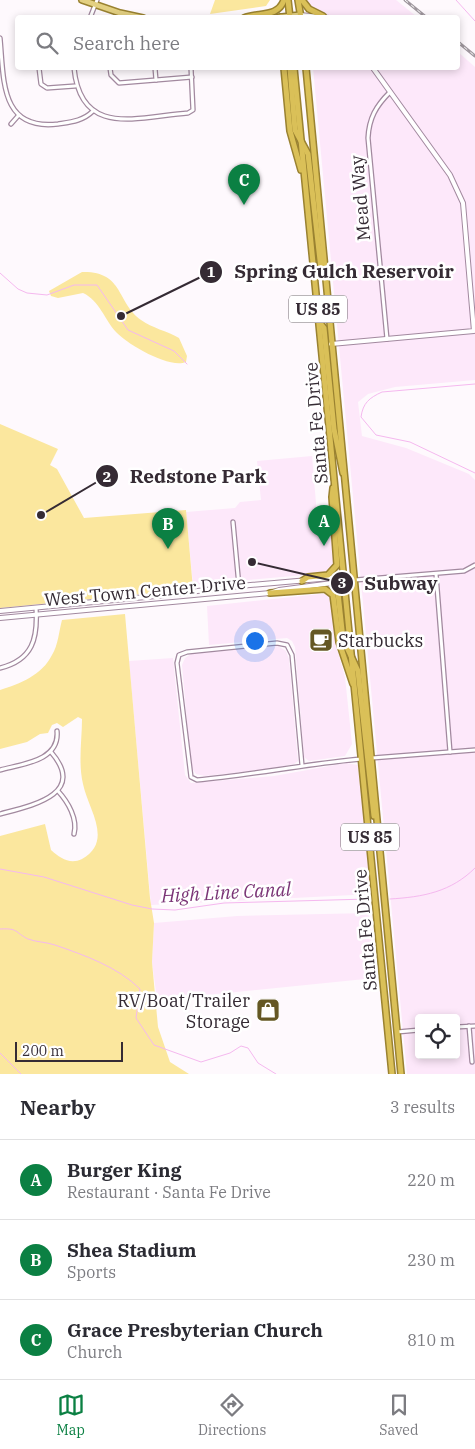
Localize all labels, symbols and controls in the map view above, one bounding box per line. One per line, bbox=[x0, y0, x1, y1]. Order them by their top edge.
search box bbox=[15, 15, 460, 70]
icon: search bbox=[33, 29, 61, 57]
text: Search here bbox=[73, 31, 180, 55]
street label: Mead Way bbox=[345, 154, 375, 242]
pin: C bbox=[228, 164, 260, 205]
callout: Spring Gulch Reservoir bbox=[199, 255, 463, 289]
text: Spring Gulch Reservoir bbox=[234, 259, 454, 283]
text: 1 bbox=[206, 262, 216, 281]
road number: US 85 bbox=[289, 296, 347, 322]
street label: Santa Fe Drive bbox=[299, 361, 333, 485]
callout: Redstone Park bbox=[94, 459, 276, 493]
text: Redstone Park bbox=[130, 464, 266, 488]
text: 2 bbox=[102, 467, 112, 486]
pin: A bbox=[308, 505, 340, 546]
pin: B bbox=[152, 508, 184, 549]
callout: Subway bbox=[330, 566, 448, 600]
street label: West Town Center Drive bbox=[43, 571, 247, 611]
text: Subway bbox=[364, 571, 438, 595]
text: 3 bbox=[337, 573, 347, 592]
cafe icon: Starbucks bbox=[308, 627, 334, 653]
your location bbox=[242, 628, 268, 654]
place label: Starbucks bbox=[338, 629, 423, 652]
road number: US 85 bbox=[341, 824, 399, 850]
street label: Santa Fe Drive bbox=[348, 868, 382, 992]
water label: High Line Canal bbox=[159, 877, 292, 907]
place label: RV/Boat/Trailer Storage bbox=[117, 989, 250, 1033]
shop icon: RV/Boat/Trailer Storage bbox=[255, 997, 281, 1023]
map controls bbox=[415, 1014, 460, 1059]
button: locate bbox=[415, 1014, 460, 1059]
scale bar bbox=[15, 1039, 122, 1062]
text: 200 m bbox=[22, 1042, 64, 1060]
text: Nearby bbox=[20, 1093, 96, 1121]
text: 3 results bbox=[390, 1097, 455, 1117]
text: Burger King bbox=[67, 1158, 181, 1182]
text: A bbox=[30, 1170, 42, 1190]
text: 220 m bbox=[407, 1170, 455, 1190]
text: Restaurant · Santa Fe Drive bbox=[67, 1182, 271, 1202]
text: Shea Stadium bbox=[67, 1238, 197, 1262]
text: B bbox=[30, 1250, 42, 1270]
text: 230 m bbox=[407, 1250, 455, 1270]
text: Sports bbox=[67, 1262, 116, 1282]
text: Grace Presbyterian Church bbox=[67, 1318, 323, 1342]
text: C bbox=[31, 1330, 41, 1350]
text: 810 m bbox=[407, 1330, 455, 1350]
text: Church bbox=[67, 1342, 123, 1362]
tab: Map bbox=[57, 1391, 85, 1439]
tab: Directions bbox=[198, 1391, 266, 1439]
tab: Saved bbox=[379, 1391, 418, 1439]

